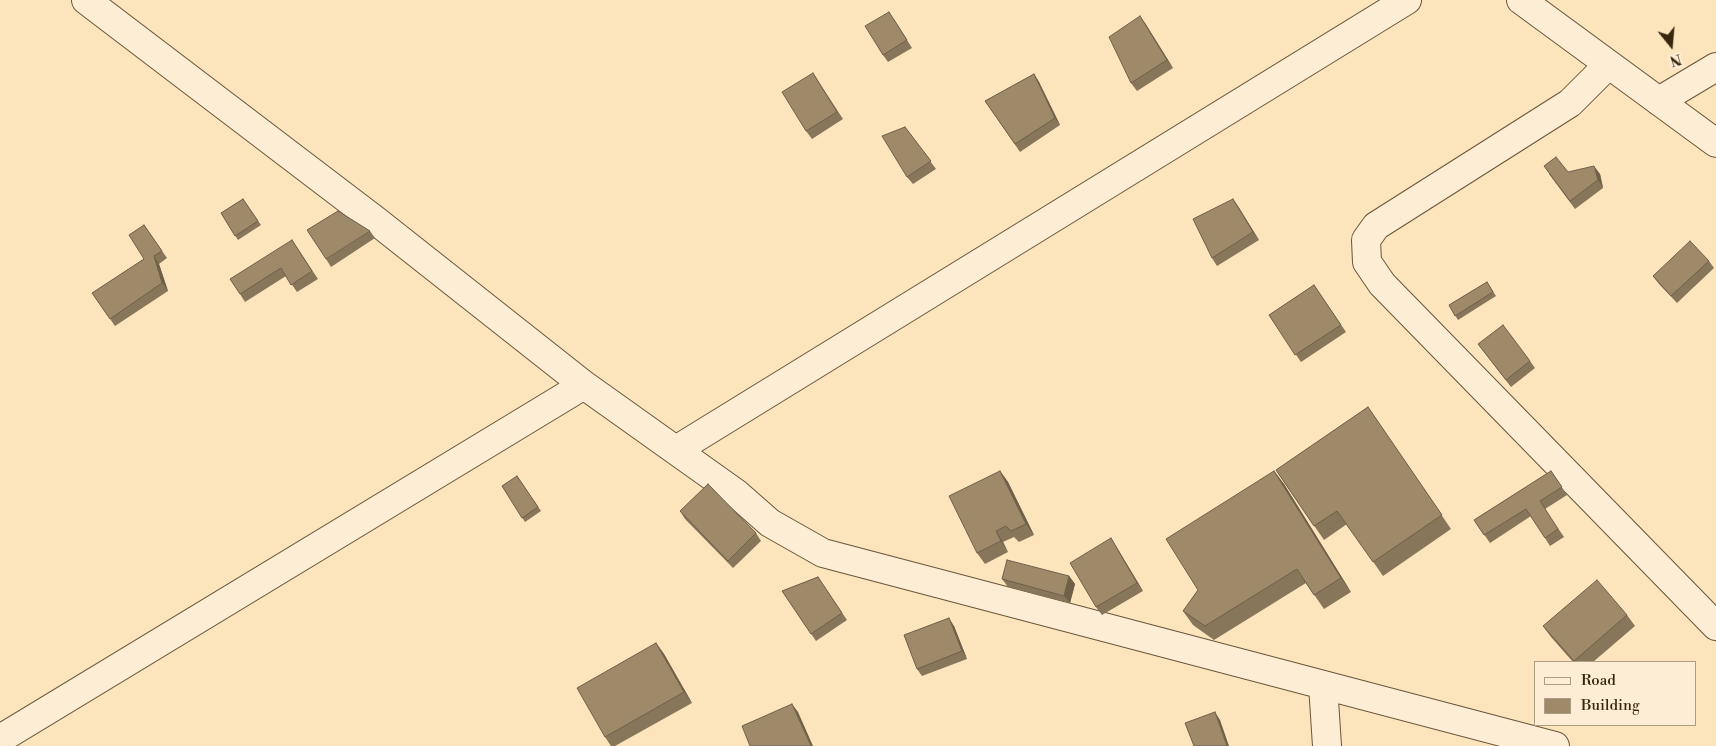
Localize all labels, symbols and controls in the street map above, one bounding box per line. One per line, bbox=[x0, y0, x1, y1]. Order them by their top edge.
north arrow bbox=[1646, 20, 1696, 70]
text: N bbox=[1667, 49, 1683, 70]
legend bbox=[1534, 661, 1696, 726]
text: Road bbox=[1581, 671, 1616, 690]
text: Building bbox=[1581, 696, 1640, 715]

